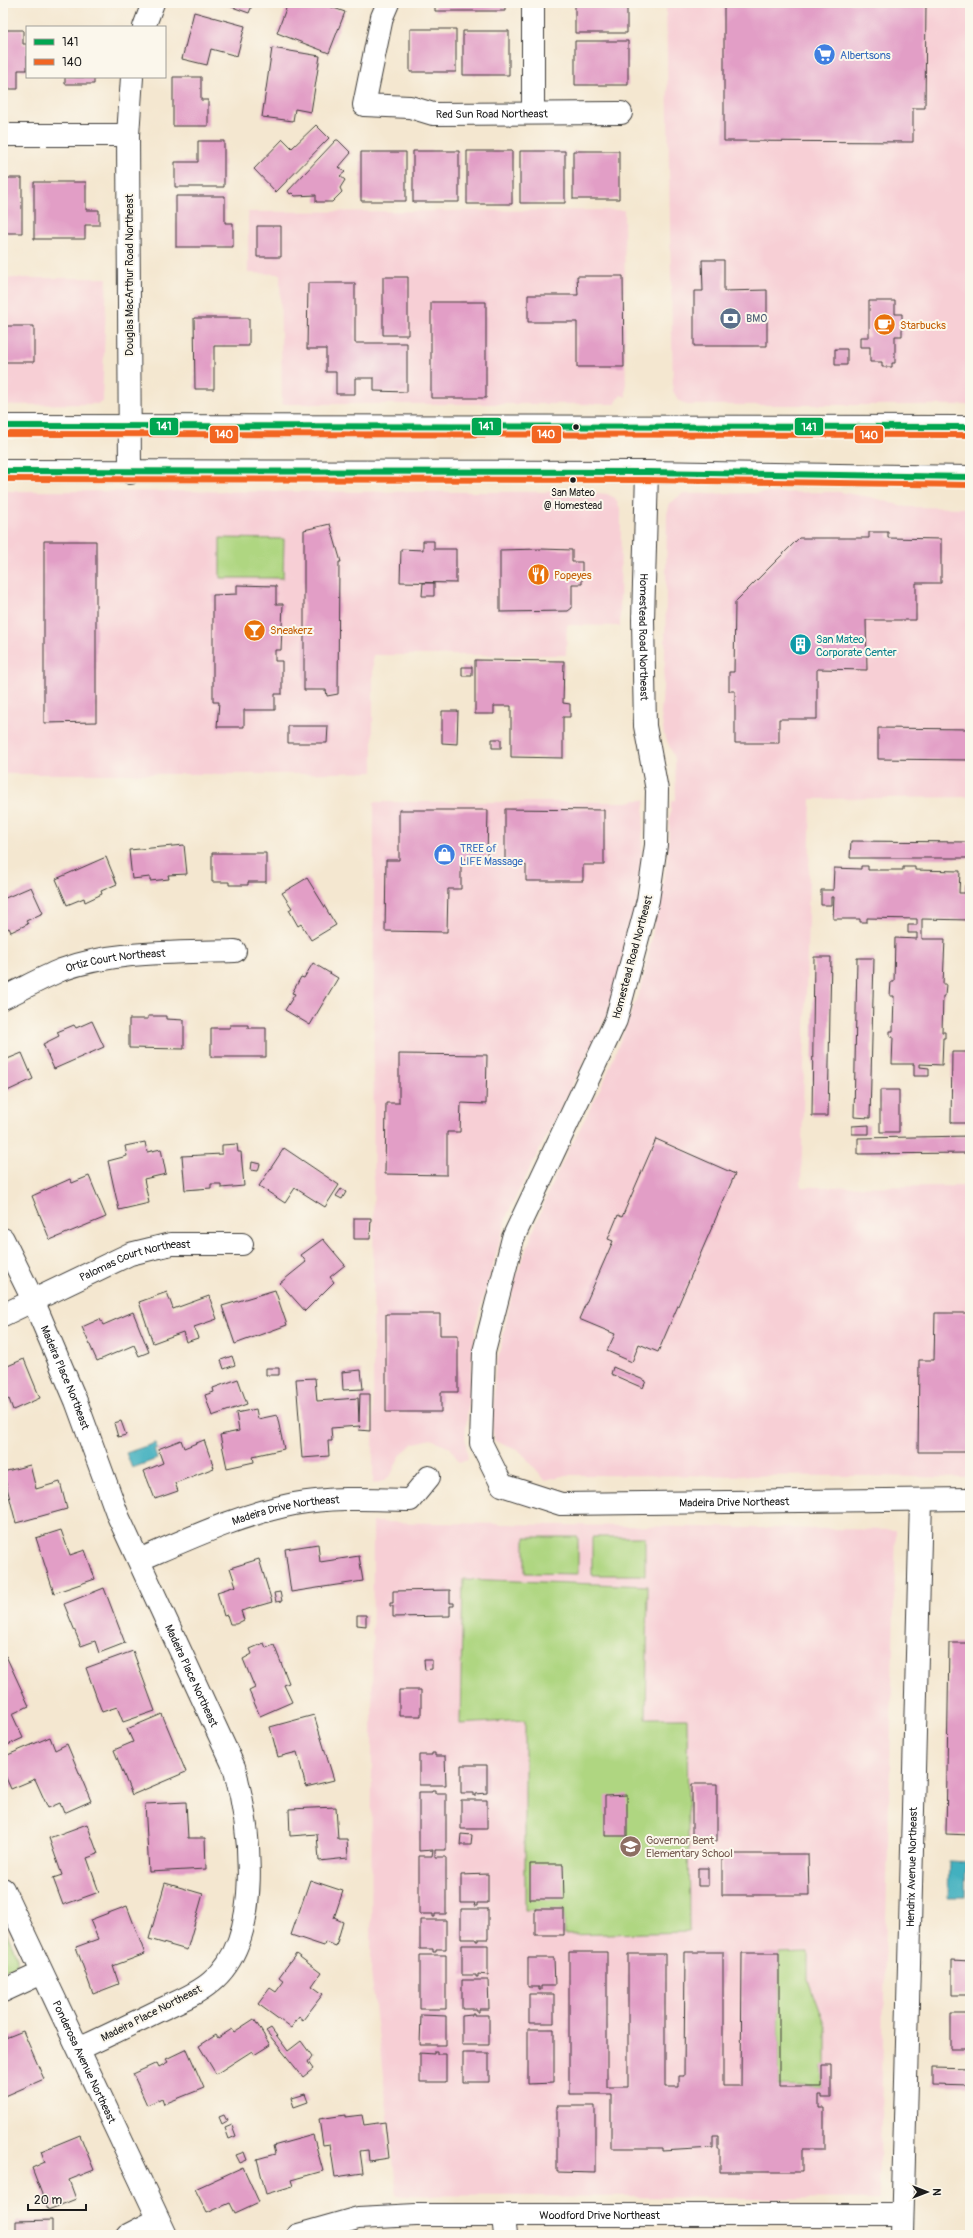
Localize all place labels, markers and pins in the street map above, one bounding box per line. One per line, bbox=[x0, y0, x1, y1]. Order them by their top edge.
supermarket icon: Albertsons bbox=[812, 42, 838, 68]
place label: Albertsons bbox=[840, 49, 891, 62]
bank icon: BMO bbox=[718, 305, 744, 331]
place label: BMO bbox=[746, 312, 767, 325]
cafe icon: Starbucks bbox=[872, 312, 898, 338]
place label: Starbucks bbox=[900, 319, 946, 332]
unlabelled marker bbox=[571, 422, 581, 432]
marker: San Mateo @ Homestead bbox=[568, 475, 578, 485]
place label: San Mateo @ Homestead bbox=[544, 487, 602, 512]
restaurant icon: Popeyes bbox=[525, 562, 551, 588]
place label: Popeyes bbox=[554, 569, 592, 582]
bar icon: Sneakerz bbox=[241, 617, 267, 643]
place label: Sneakerz bbox=[270, 624, 313, 637]
building icon: San Mateo Corporate Center bbox=[787, 632, 813, 658]
place label: San Mateo Corporate Center bbox=[816, 633, 897, 659]
shop icon: TREE of LIFE Massage bbox=[432, 841, 458, 867]
place label: TREE of LIFE Massage bbox=[460, 842, 524, 868]
school or university icon: Governor Bent Elementary School bbox=[617, 1833, 643, 1859]
place label: Governor Bent Elementary School bbox=[646, 1834, 733, 1860]

